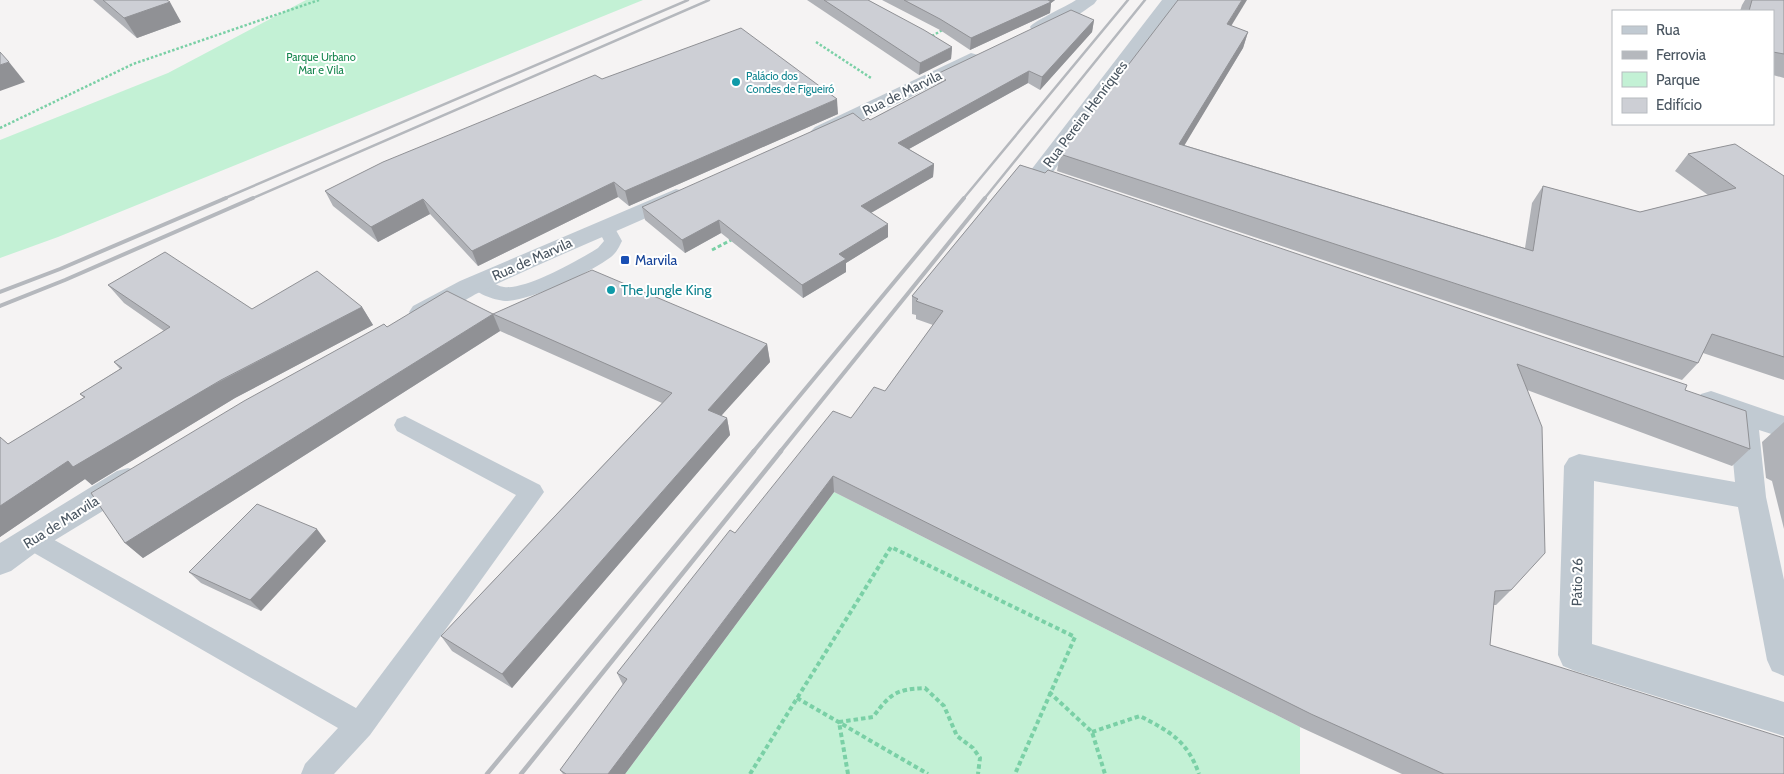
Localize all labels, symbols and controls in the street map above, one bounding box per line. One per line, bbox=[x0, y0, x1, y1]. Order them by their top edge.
legend bbox=[1612, 10, 1774, 125]
text: Rua bbox=[1656, 21, 1681, 39]
text: Ferrovia bbox=[1656, 46, 1707, 64]
park label: Parque Urbano Mar e Vila bbox=[286, 50, 356, 77]
street label: Rua Pereira Henriques bbox=[1039, 57, 1131, 171]
street label: Rua de Marvila bbox=[859, 66, 945, 120]
place label: Palácio dos Condes de Figueiró bbox=[746, 69, 834, 96]
text: Parque bbox=[1656, 71, 1700, 89]
marker: Palácio dos Condes de Figueiró bbox=[730, 76, 742, 88]
text: Edifício bbox=[1656, 96, 1702, 114]
street label: Rua de Marvila bbox=[489, 233, 575, 285]
place label: Marvila bbox=[635, 251, 678, 269]
marker: Marvila bbox=[619, 254, 631, 266]
place label: The Jungle King bbox=[621, 281, 712, 299]
marker: The Jungle King bbox=[605, 284, 617, 296]
street label: Rua de Marvila bbox=[20, 491, 102, 552]
street label: Pátio 26 bbox=[1568, 558, 1586, 606]

